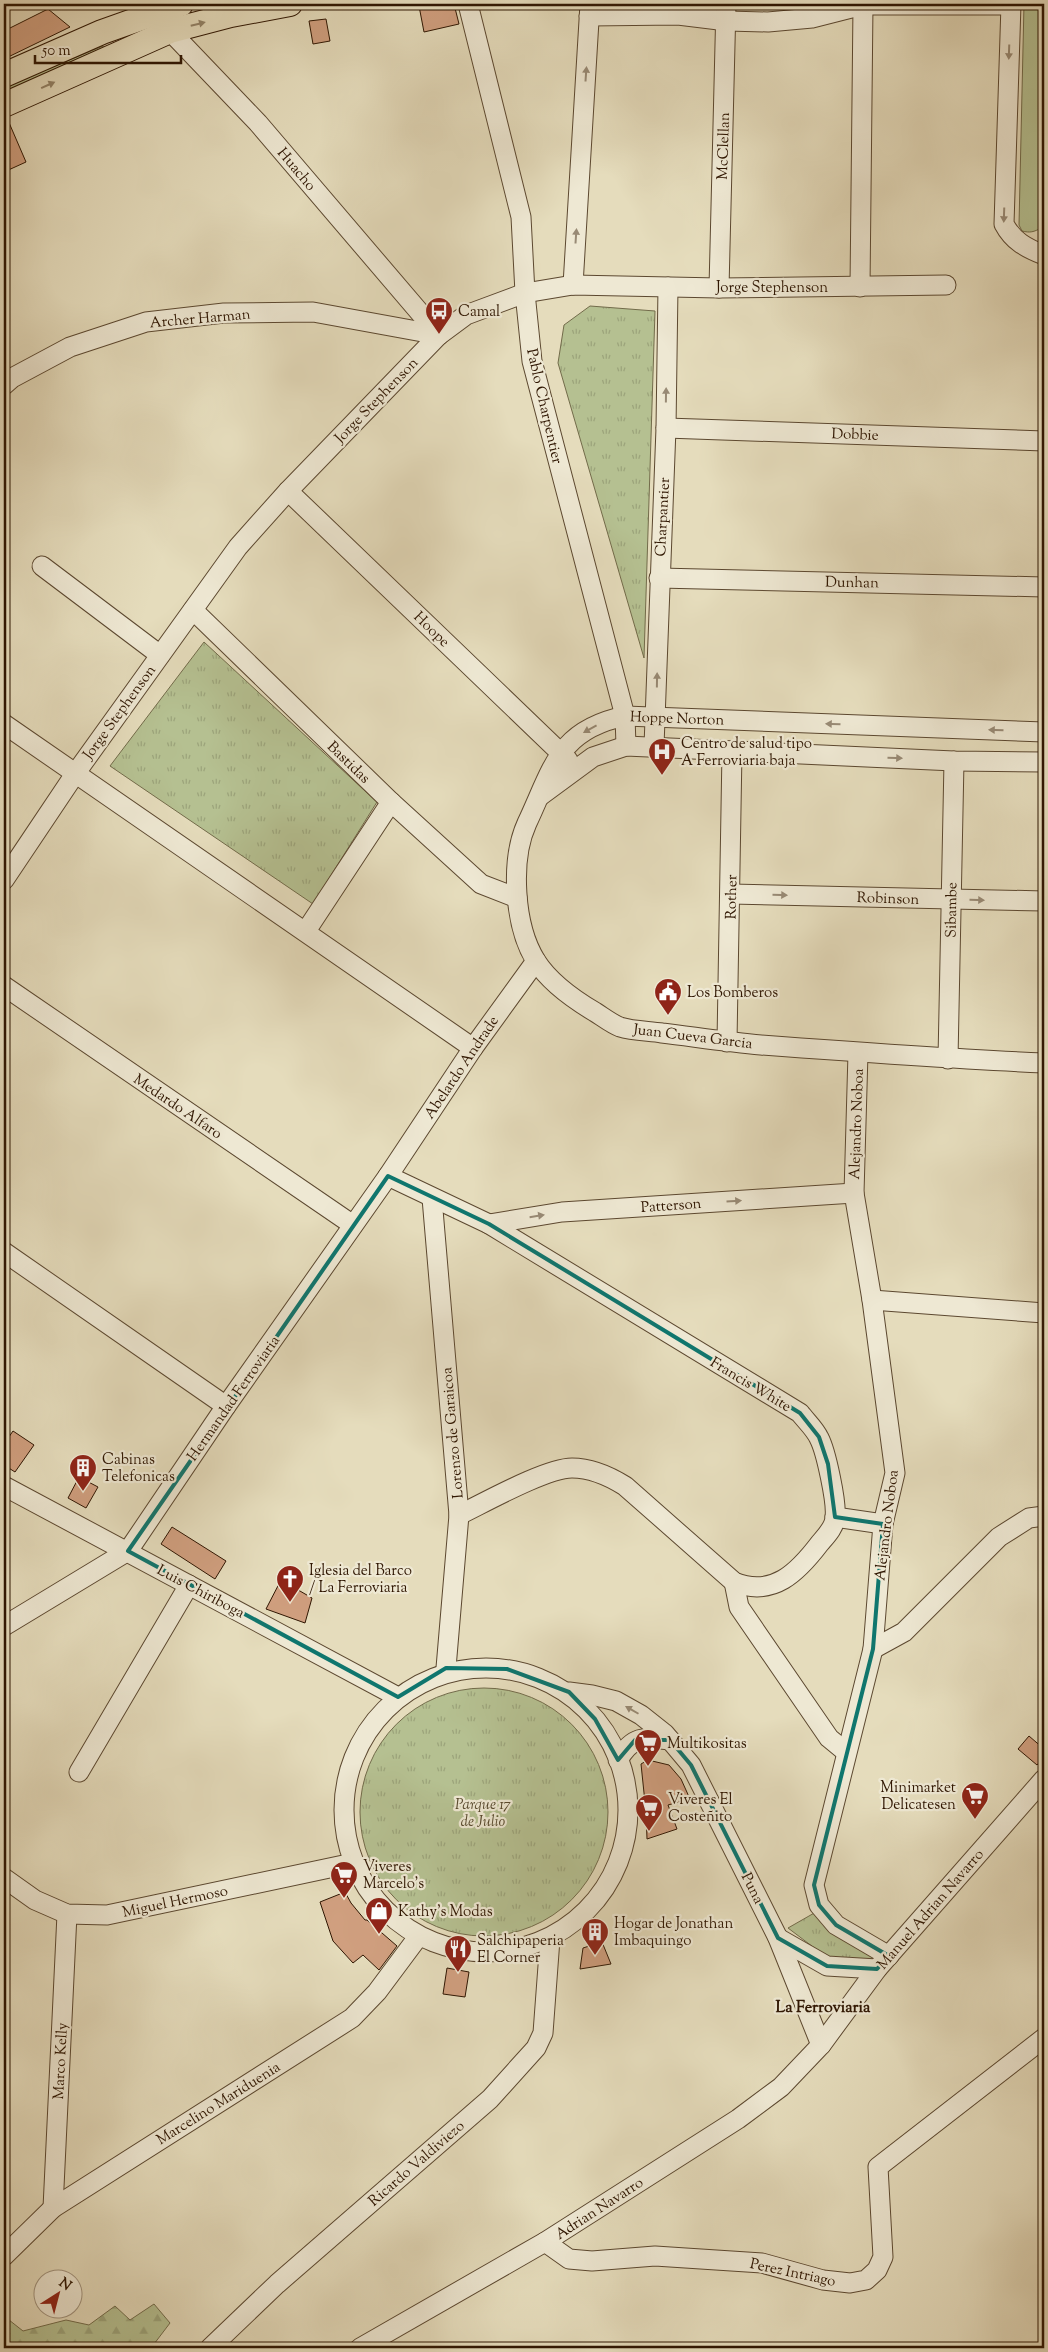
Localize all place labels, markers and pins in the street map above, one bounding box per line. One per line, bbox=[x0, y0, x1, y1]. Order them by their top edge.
bus stop icon: Camal bbox=[424, 296, 454, 335]
place label: Camal bbox=[458, 302, 500, 323]
place label: Centro de salud tipo A Ferroviaria baja bbox=[681, 734, 812, 772]
hospital icon: Centro de salud tipo A Ferroviaria baja bbox=[647, 737, 677, 776]
public building icon: Los Bomberos bbox=[653, 977, 683, 1016]
place label: Los Bomberos bbox=[687, 983, 778, 1004]
place label: Cabinas Telefonicas bbox=[102, 1450, 175, 1488]
building icon: Cabinas Telefonicas bbox=[68, 1453, 98, 1492]
place label: Iglesia del Barco / La Ferroviaria bbox=[309, 1561, 412, 1599]
church icon: Iglesia del Barco / La Ferroviaria bbox=[275, 1564, 305, 1603]
supermarket icon: Multikositas bbox=[633, 1728, 663, 1767]
place label: Multikositas bbox=[667, 1734, 747, 1755]
place label: Minimarket Delicatesen bbox=[880, 1778, 956, 1816]
supermarket icon: Minimarket Delicatesen bbox=[960, 1781, 990, 1820]
place label: Viveres El Costeñito bbox=[668, 1790, 733, 1828]
supermarket icon: Viveres El Costeñito bbox=[634, 1793, 664, 1832]
place label: Viveres Marcelo's bbox=[363, 1857, 424, 1895]
supermarket icon: Viveres Marcelo's bbox=[329, 1860, 359, 1899]
shop icon: Kathy's Modas bbox=[364, 1896, 394, 1935]
place label: Kathy's Modas bbox=[398, 1902, 493, 1923]
place label: Hogar de Jonathan Imbaquingo bbox=[614, 1914, 733, 1952]
building icon: Hogar de Jonathan Imbaquingo bbox=[580, 1917, 610, 1956]
place label: Salchipaperia El Corner bbox=[477, 1931, 564, 1969]
restaurant icon: Salchipaperia El Corner bbox=[443, 1934, 473, 1973]

